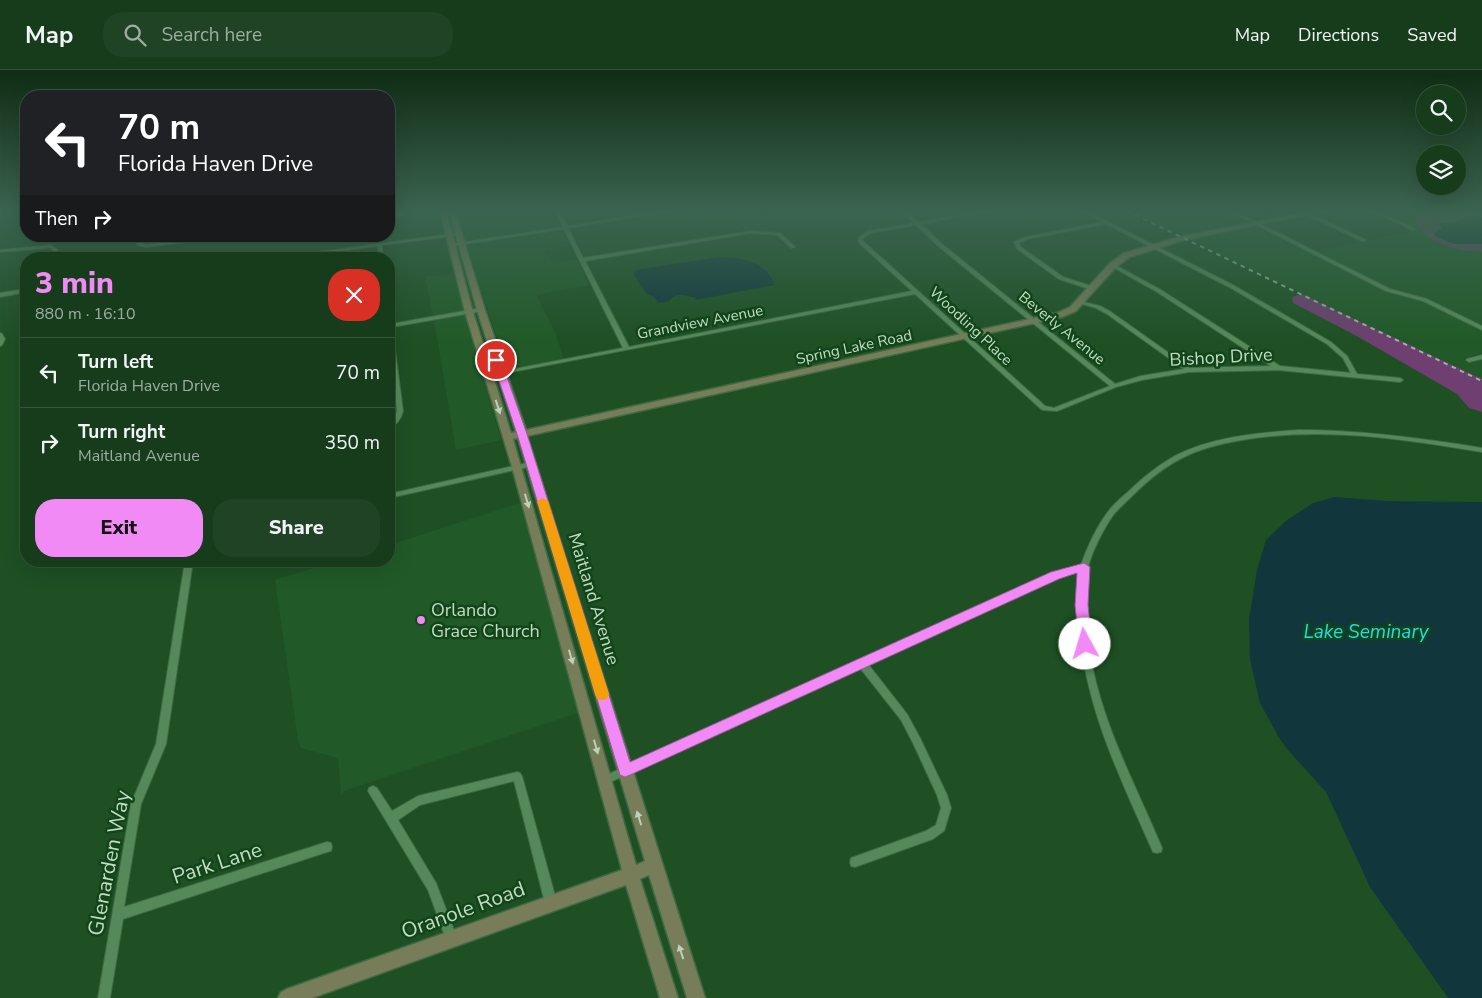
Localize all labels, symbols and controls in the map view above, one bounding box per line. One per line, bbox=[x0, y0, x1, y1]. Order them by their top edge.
search box bbox=[103, 12, 453, 57]
text: Map bbox=[25, 19, 73, 51]
icon: search bbox=[121, 21, 149, 49]
text: Search here bbox=[161, 22, 262, 48]
text: Map bbox=[1235, 23, 1270, 47]
text: Directions bbox=[1298, 23, 1379, 47]
text: Saved bbox=[1407, 23, 1457, 47]
map controls bbox=[1416, 85, 1466, 195]
button: search bbox=[1416, 85, 1466, 135]
text: 70 m bbox=[118, 104, 200, 151]
icon: left bbox=[35, 110, 100, 175]
button: layers bbox=[1416, 145, 1466, 195]
text: Florida Haven Drive bbox=[118, 149, 313, 179]
icon: right bbox=[88, 205, 116, 233]
text: Then bbox=[35, 206, 78, 232]
text: 3 min bbox=[35, 263, 114, 304]
button: close bbox=[328, 269, 380, 321]
street label: Woodling Place bbox=[925, 282, 1017, 370]
street label: Beverly Avenue bbox=[1015, 287, 1109, 369]
street label: Grandview Avenue bbox=[635, 300, 765, 344]
text: 880 m · 16:10 bbox=[35, 303, 136, 325]
street label: Spring Lake Road bbox=[794, 325, 914, 369]
pin bbox=[475, 339, 517, 381]
street label: Bishop Drive bbox=[1169, 342, 1273, 372]
icon: arrive bbox=[482, 346, 510, 374]
text: Turn left bbox=[78, 349, 153, 375]
icon: left bbox=[35, 359, 63, 387]
text: 70 m bbox=[336, 360, 380, 386]
text: Florida Haven Drive bbox=[78, 375, 220, 397]
one-way arrow bbox=[495, 399, 502, 414]
text: Turn right bbox=[78, 419, 165, 445]
icon: right bbox=[35, 429, 63, 457]
text: 350 m bbox=[325, 430, 380, 456]
text: Maitland Avenue bbox=[78, 445, 200, 467]
one-way arrow bbox=[523, 493, 531, 508]
button: Exit bbox=[35, 499, 203, 557]
button: Share bbox=[213, 499, 380, 557]
street label: Maitland Avenue bbox=[563, 530, 625, 668]
place label: Orlando Grace Church bbox=[431, 598, 540, 643]
marker: Orlando Grace Church bbox=[415, 614, 427, 626]
position arrow bbox=[1058, 617, 1110, 669]
water label: Lake Seminary bbox=[1303, 619, 1430, 645]
one-way arrow bbox=[567, 650, 575, 665]
one-way arrow bbox=[592, 740, 600, 755]
street label: Glenarden Way bbox=[81, 788, 137, 938]
one-way arrow bbox=[635, 810, 643, 825]
street label: Park Lane bbox=[168, 835, 266, 891]
street label: Oranole Road bbox=[397, 875, 529, 945]
one-way arrow bbox=[677, 944, 685, 959]

